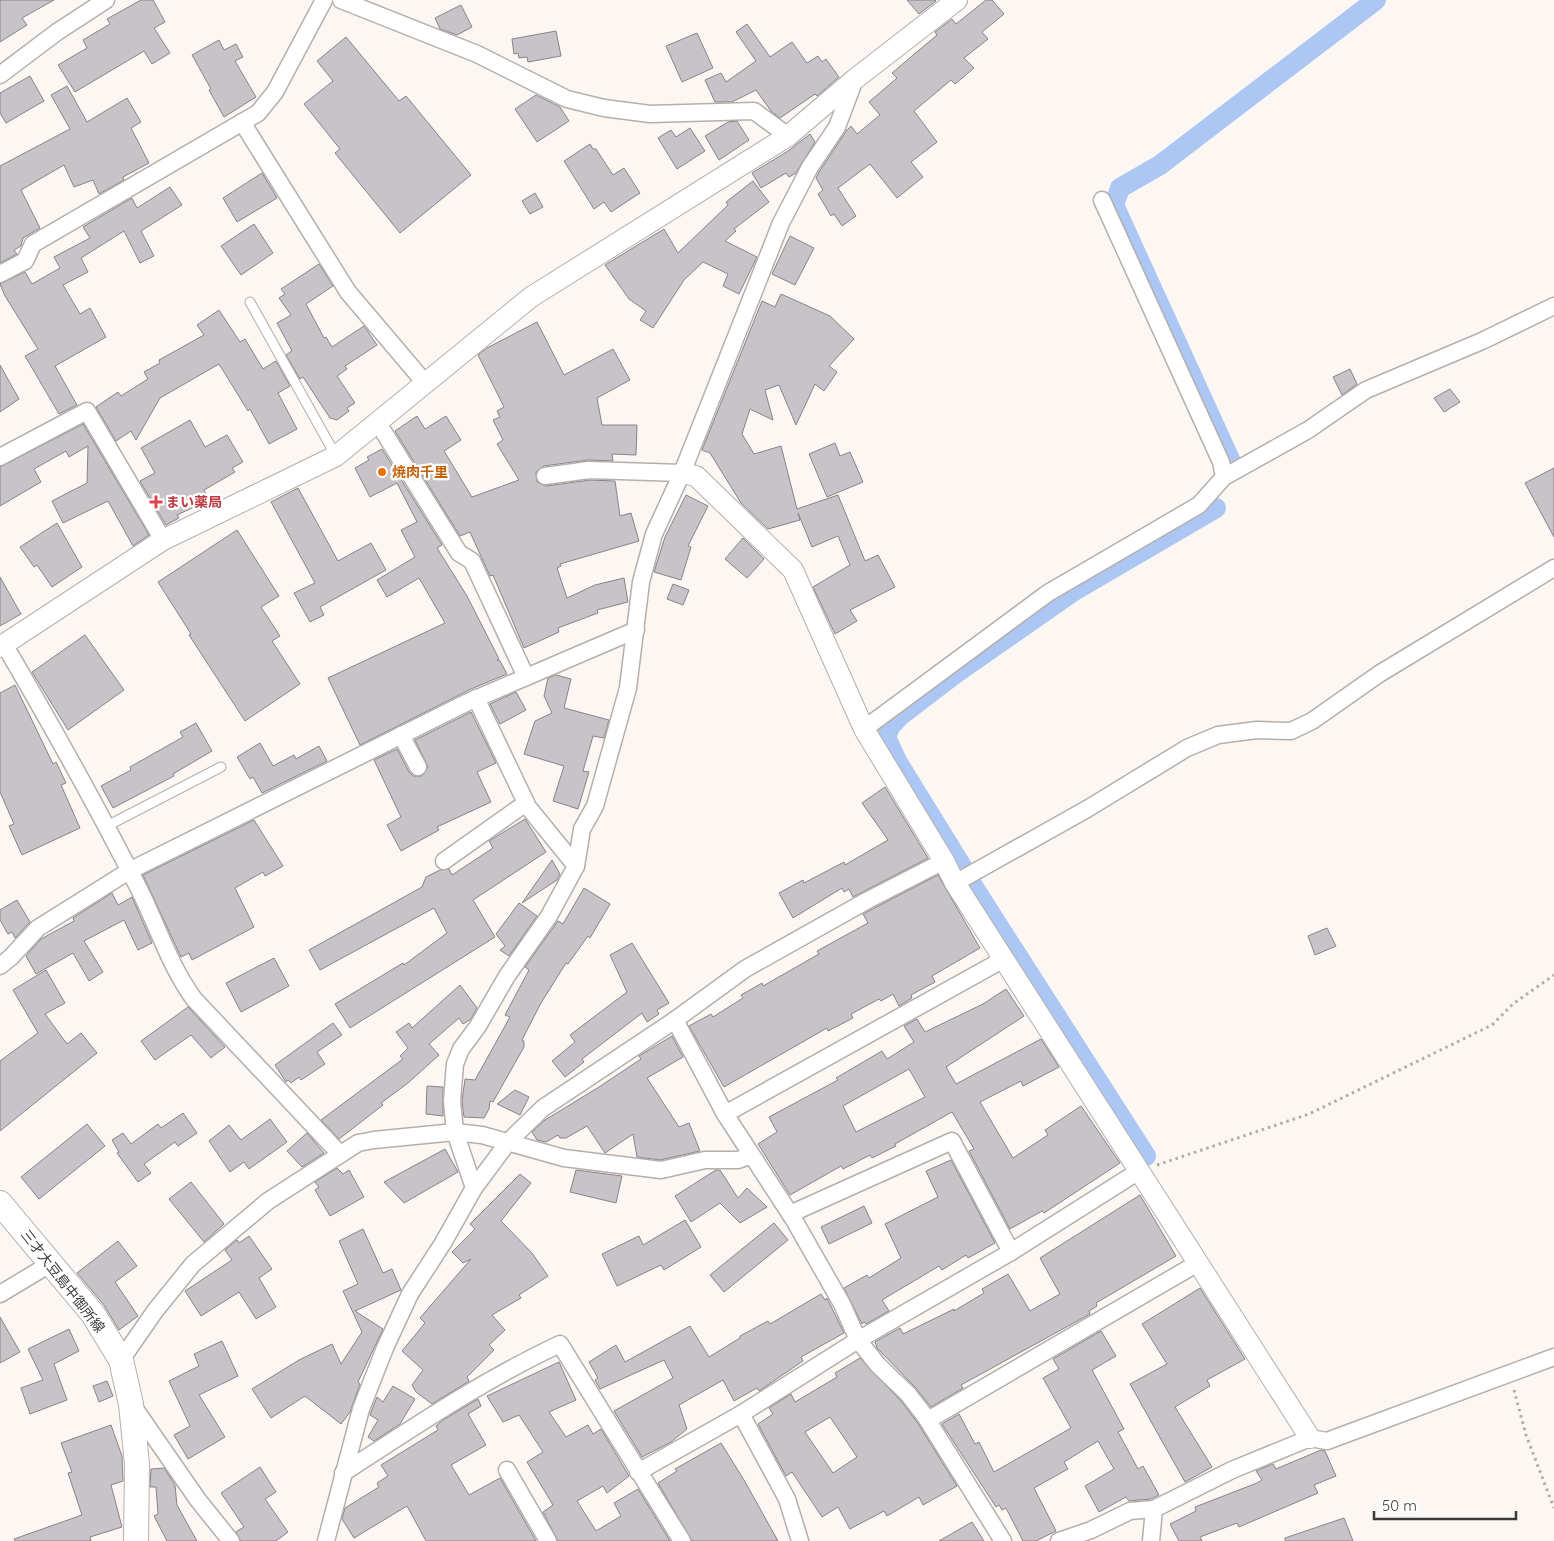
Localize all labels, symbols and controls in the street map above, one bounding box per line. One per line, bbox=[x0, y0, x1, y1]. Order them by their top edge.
place label: 焼肉千里 bbox=[392, 463, 448, 481]
marker: 焼肉千里 bbox=[376, 466, 388, 478]
place label: まい薬局 bbox=[166, 493, 222, 511]
marker: まい薬局 bbox=[150, 496, 162, 508]
street label: 三才大豆島中御所線 bbox=[17, 1226, 109, 1336]
scale bar bbox=[1374, 1488, 1516, 1520]
text: 50 m bbox=[1382, 1496, 1417, 1515]

